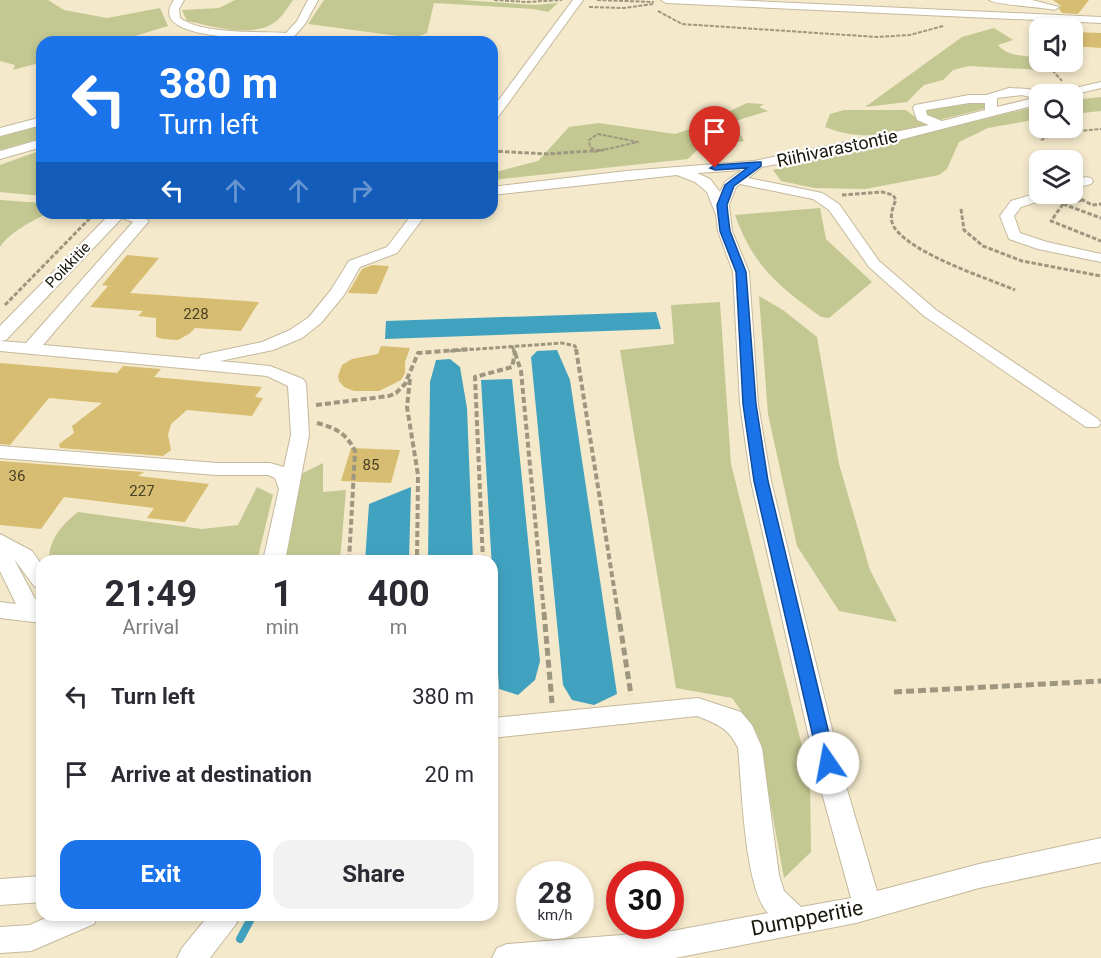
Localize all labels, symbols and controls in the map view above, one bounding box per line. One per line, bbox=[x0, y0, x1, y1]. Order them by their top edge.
map controls bbox=[1029, 18, 1083, 204]
button: sound bbox=[1029, 18, 1083, 72]
text: 380 m bbox=[159, 59, 278, 108]
icon: left bbox=[60, 60, 138, 138]
button: search bbox=[1029, 84, 1083, 138]
pin bbox=[689, 106, 740, 168]
text: Turn left bbox=[159, 109, 259, 141]
icon: arrive bbox=[698, 115, 731, 148]
street label: Riihivarastontie bbox=[775, 125, 899, 171]
button: layers bbox=[1029, 150, 1083, 204]
icon: left bbox=[156, 174, 189, 207]
icon: ahead bbox=[219, 174, 252, 207]
icon: ahead bbox=[282, 174, 315, 207]
icon: right bbox=[345, 174, 378, 207]
street label: Poikkitie bbox=[42, 238, 94, 292]
house number: 228 bbox=[183, 305, 209, 323]
house number: 85 bbox=[363, 456, 379, 474]
house number: 36 bbox=[9, 467, 25, 485]
house number: 227 bbox=[129, 482, 155, 500]
text: 21:49 bbox=[104, 573, 197, 615]
text: 1 bbox=[272, 573, 293, 615]
text: 400 bbox=[368, 573, 430, 615]
text: Arrival bbox=[122, 615, 179, 639]
text: min bbox=[266, 615, 299, 639]
text: m bbox=[390, 615, 407, 639]
icon: left bbox=[60, 680, 93, 713]
text: Turn left bbox=[111, 684, 195, 709]
text: 380 m bbox=[412, 684, 474, 709]
position arrow bbox=[796, 731, 860, 795]
icon: arrive bbox=[60, 758, 93, 791]
text: Arrive at destination bbox=[111, 762, 312, 787]
text: 20 m bbox=[425, 762, 474, 787]
button: Exit bbox=[60, 840, 261, 909]
button: Share bbox=[273, 840, 474, 909]
speed limit sign: 30 bbox=[606, 861, 684, 939]
text: 28 bbox=[538, 875, 572, 910]
street label: Dumpperitie bbox=[749, 895, 865, 941]
text: km/h bbox=[537, 906, 573, 924]

